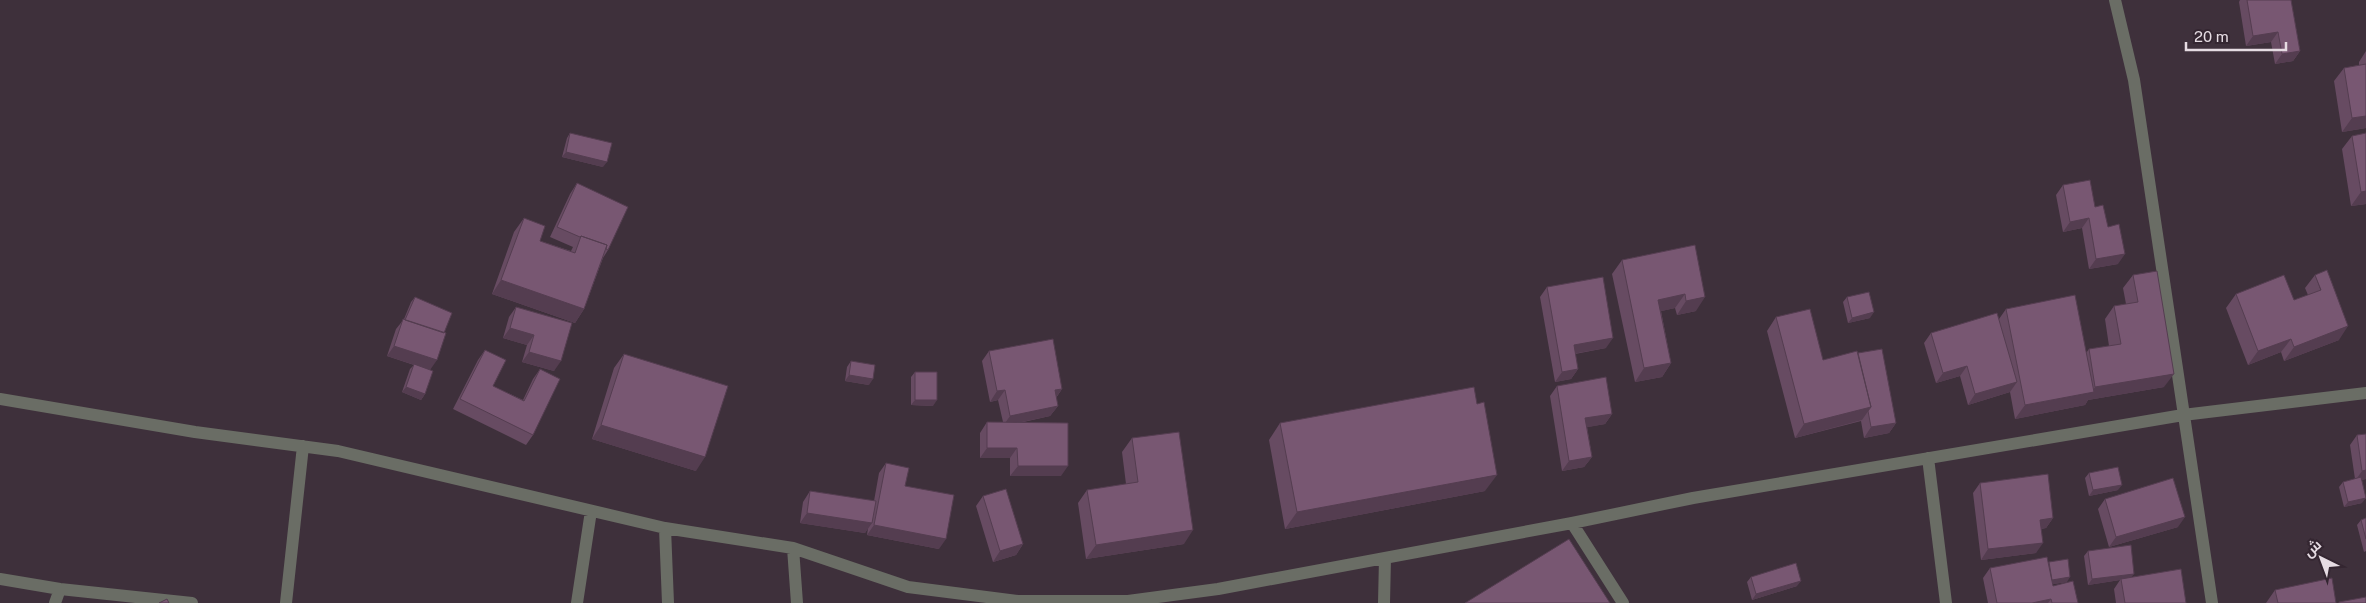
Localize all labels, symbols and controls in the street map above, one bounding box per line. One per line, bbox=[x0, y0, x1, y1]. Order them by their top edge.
scale bar bbox=[2186, 20, 2286, 52]
text: 20 m bbox=[2194, 28, 2229, 45]
north arrow bbox=[2296, 533, 2346, 583]
text: ش bbox=[2300, 536, 2325, 561]

